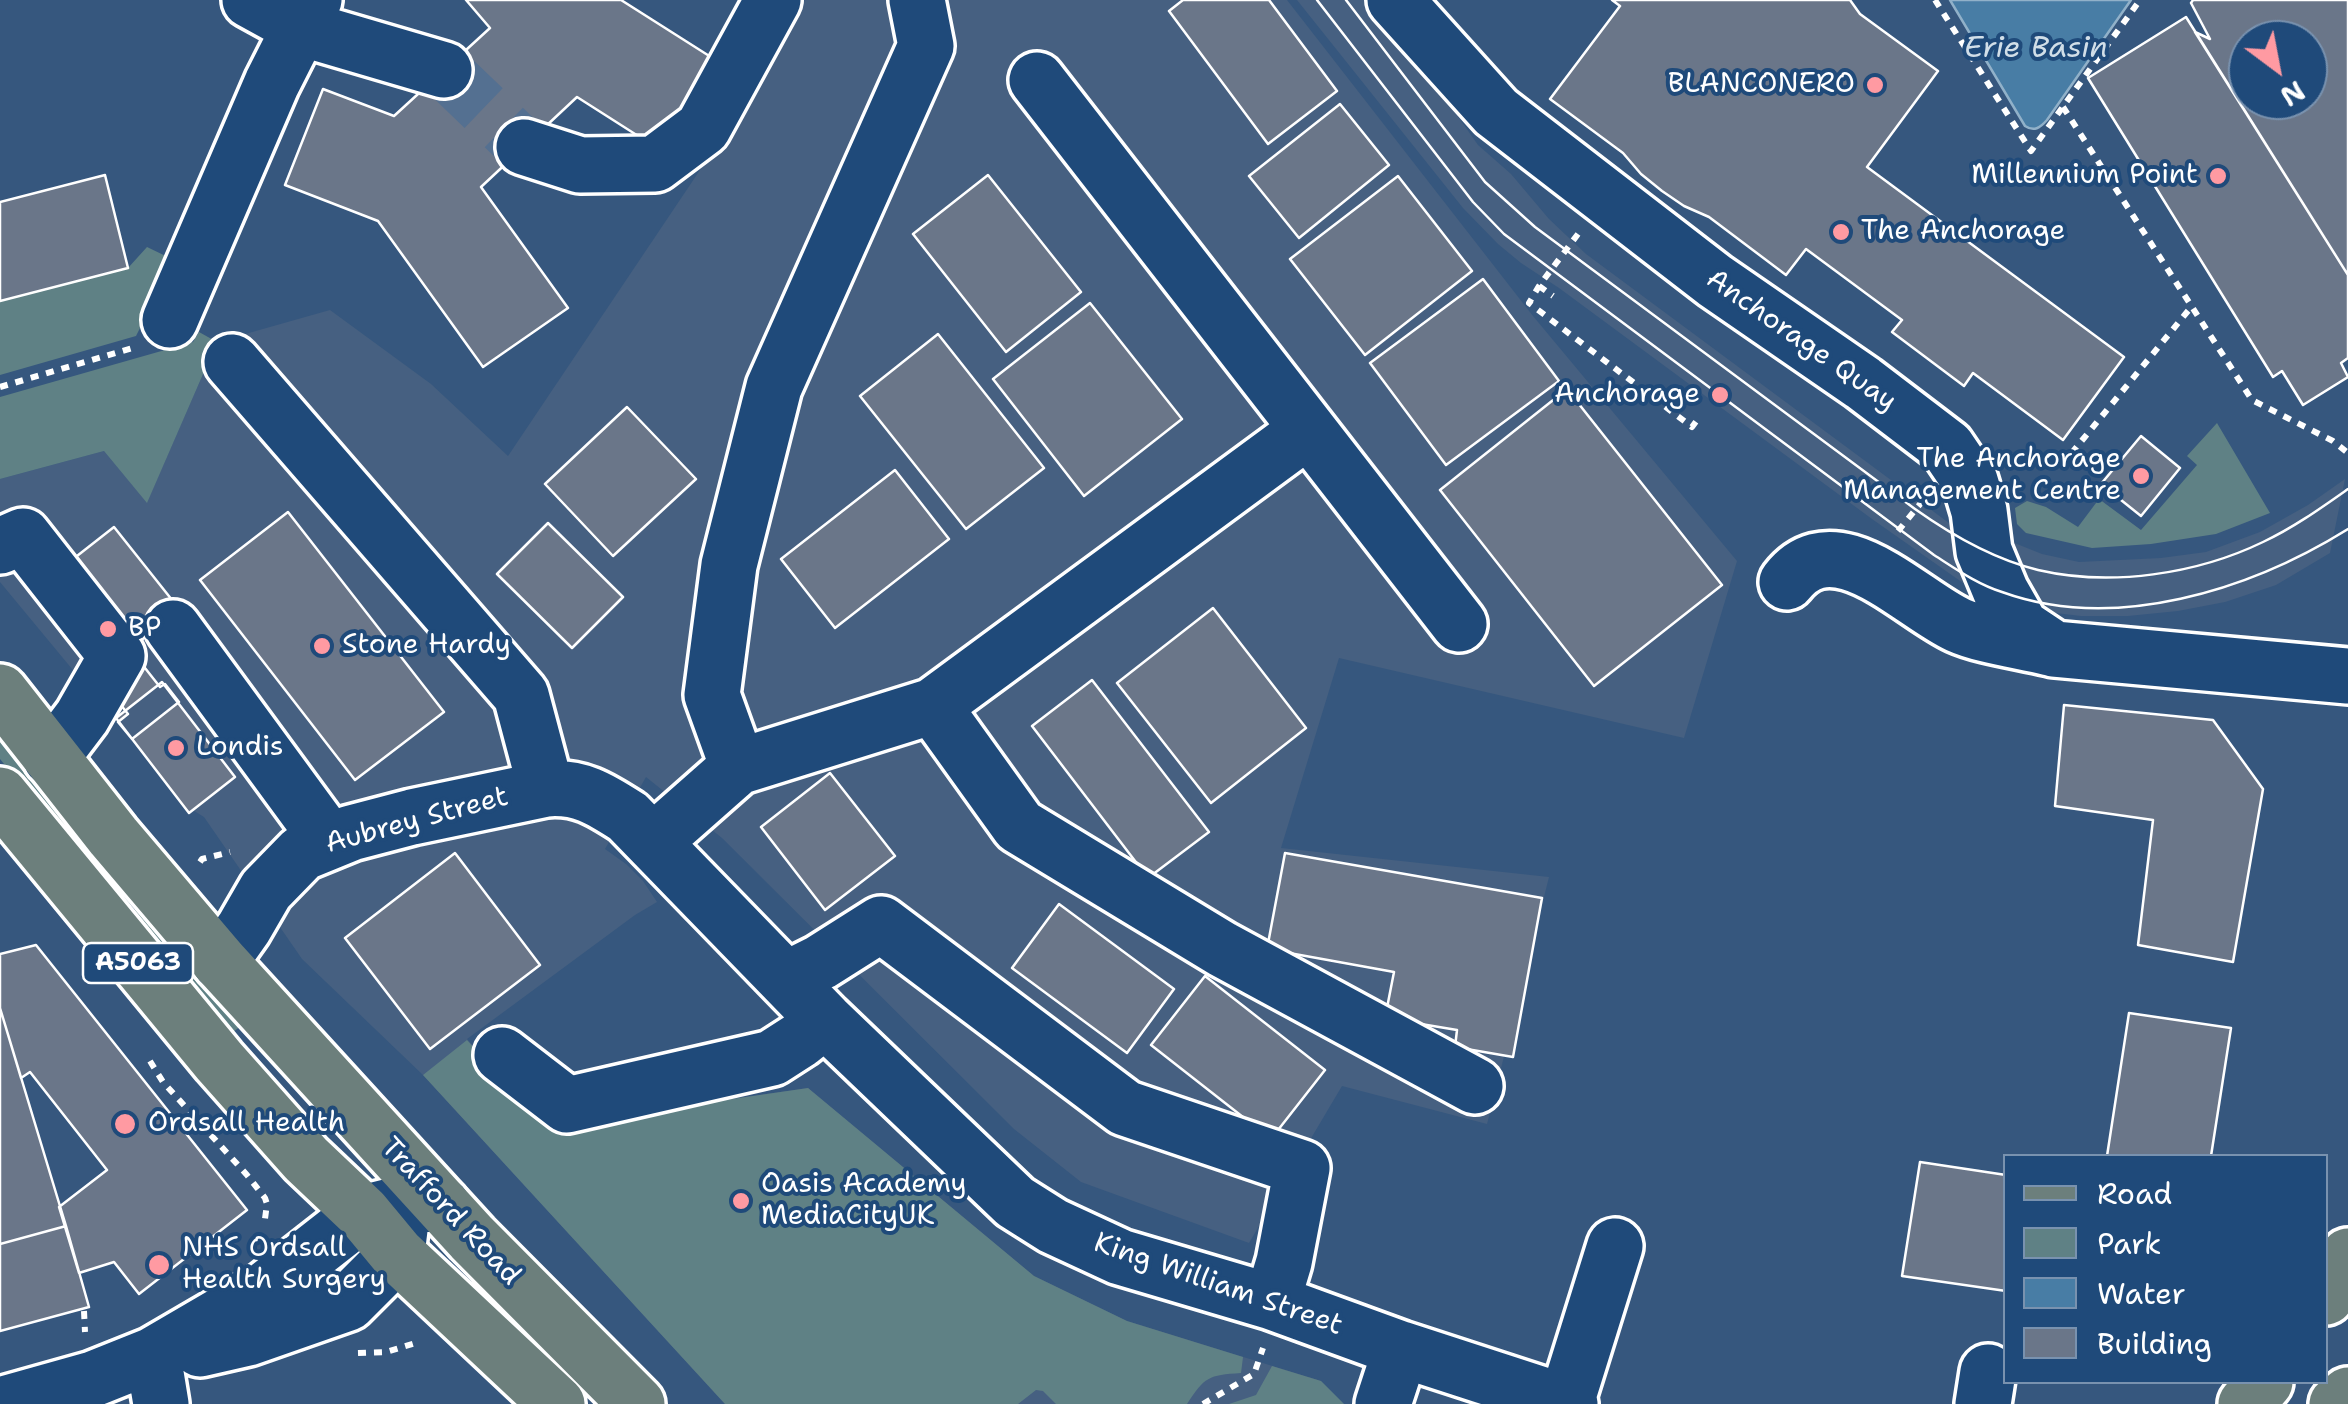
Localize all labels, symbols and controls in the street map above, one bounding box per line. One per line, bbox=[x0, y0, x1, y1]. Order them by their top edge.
north arrow bbox=[2228, 20, 2328, 120]
water label: Erie Basin bbox=[1964, 31, 2108, 67]
place label: BLANCONERO bbox=[1668, 68, 1855, 102]
text: N bbox=[2273, 72, 2312, 116]
marker: BLANCONERO bbox=[1864, 74, 1886, 96]
place label: Millennium Point bbox=[1971, 159, 2198, 193]
marker: Millennium Point bbox=[2207, 165, 2229, 187]
place label: The Anchorage bbox=[1861, 215, 2065, 249]
marker: The Anchorage bbox=[1830, 221, 1852, 243]
street label: Anchorage Quay bbox=[1699, 263, 1903, 419]
place label: Anchorage bbox=[1554, 378, 1700, 412]
marker: Anchorage bbox=[1709, 384, 1731, 406]
place label: The Anchorage Management Centre bbox=[1843, 443, 2121, 509]
marker: The Anchorage Management Centre bbox=[2130, 465, 2152, 487]
place label: BP bbox=[128, 612, 161, 646]
marker: BP bbox=[97, 618, 119, 640]
place label: Stone Hardy bbox=[342, 629, 511, 663]
marker: Stone Hardy bbox=[311, 635, 333, 657]
place label: Londis bbox=[196, 731, 284, 765]
marker: Londis bbox=[165, 737, 187, 759]
street label: Aubrey Street bbox=[322, 780, 512, 862]
road number: A5063 bbox=[83, 943, 193, 983]
place label: Ordsall Health bbox=[148, 1107, 345, 1141]
marker: Ordsall Health bbox=[112, 1111, 138, 1137]
street label: Trafford Road bbox=[373, 1131, 527, 1293]
legend bbox=[2003, 1154, 2328, 1384]
place label: Oasis Academy MediaCityUK bbox=[761, 1168, 967, 1234]
text: Road bbox=[2097, 1173, 2172, 1214]
marker: Oasis Academy MediaCityUK bbox=[730, 1190, 752, 1212]
text: Park bbox=[2097, 1223, 2161, 1264]
street label: King William Street bbox=[1089, 1227, 1347, 1343]
place label: NHS Ordsall Health Surgery bbox=[182, 1232, 386, 1298]
marker: NHS Ordsall Health Surgery bbox=[146, 1252, 172, 1278]
text: Water bbox=[2097, 1273, 2186, 1314]
text: Building bbox=[2097, 1323, 2212, 1364]

